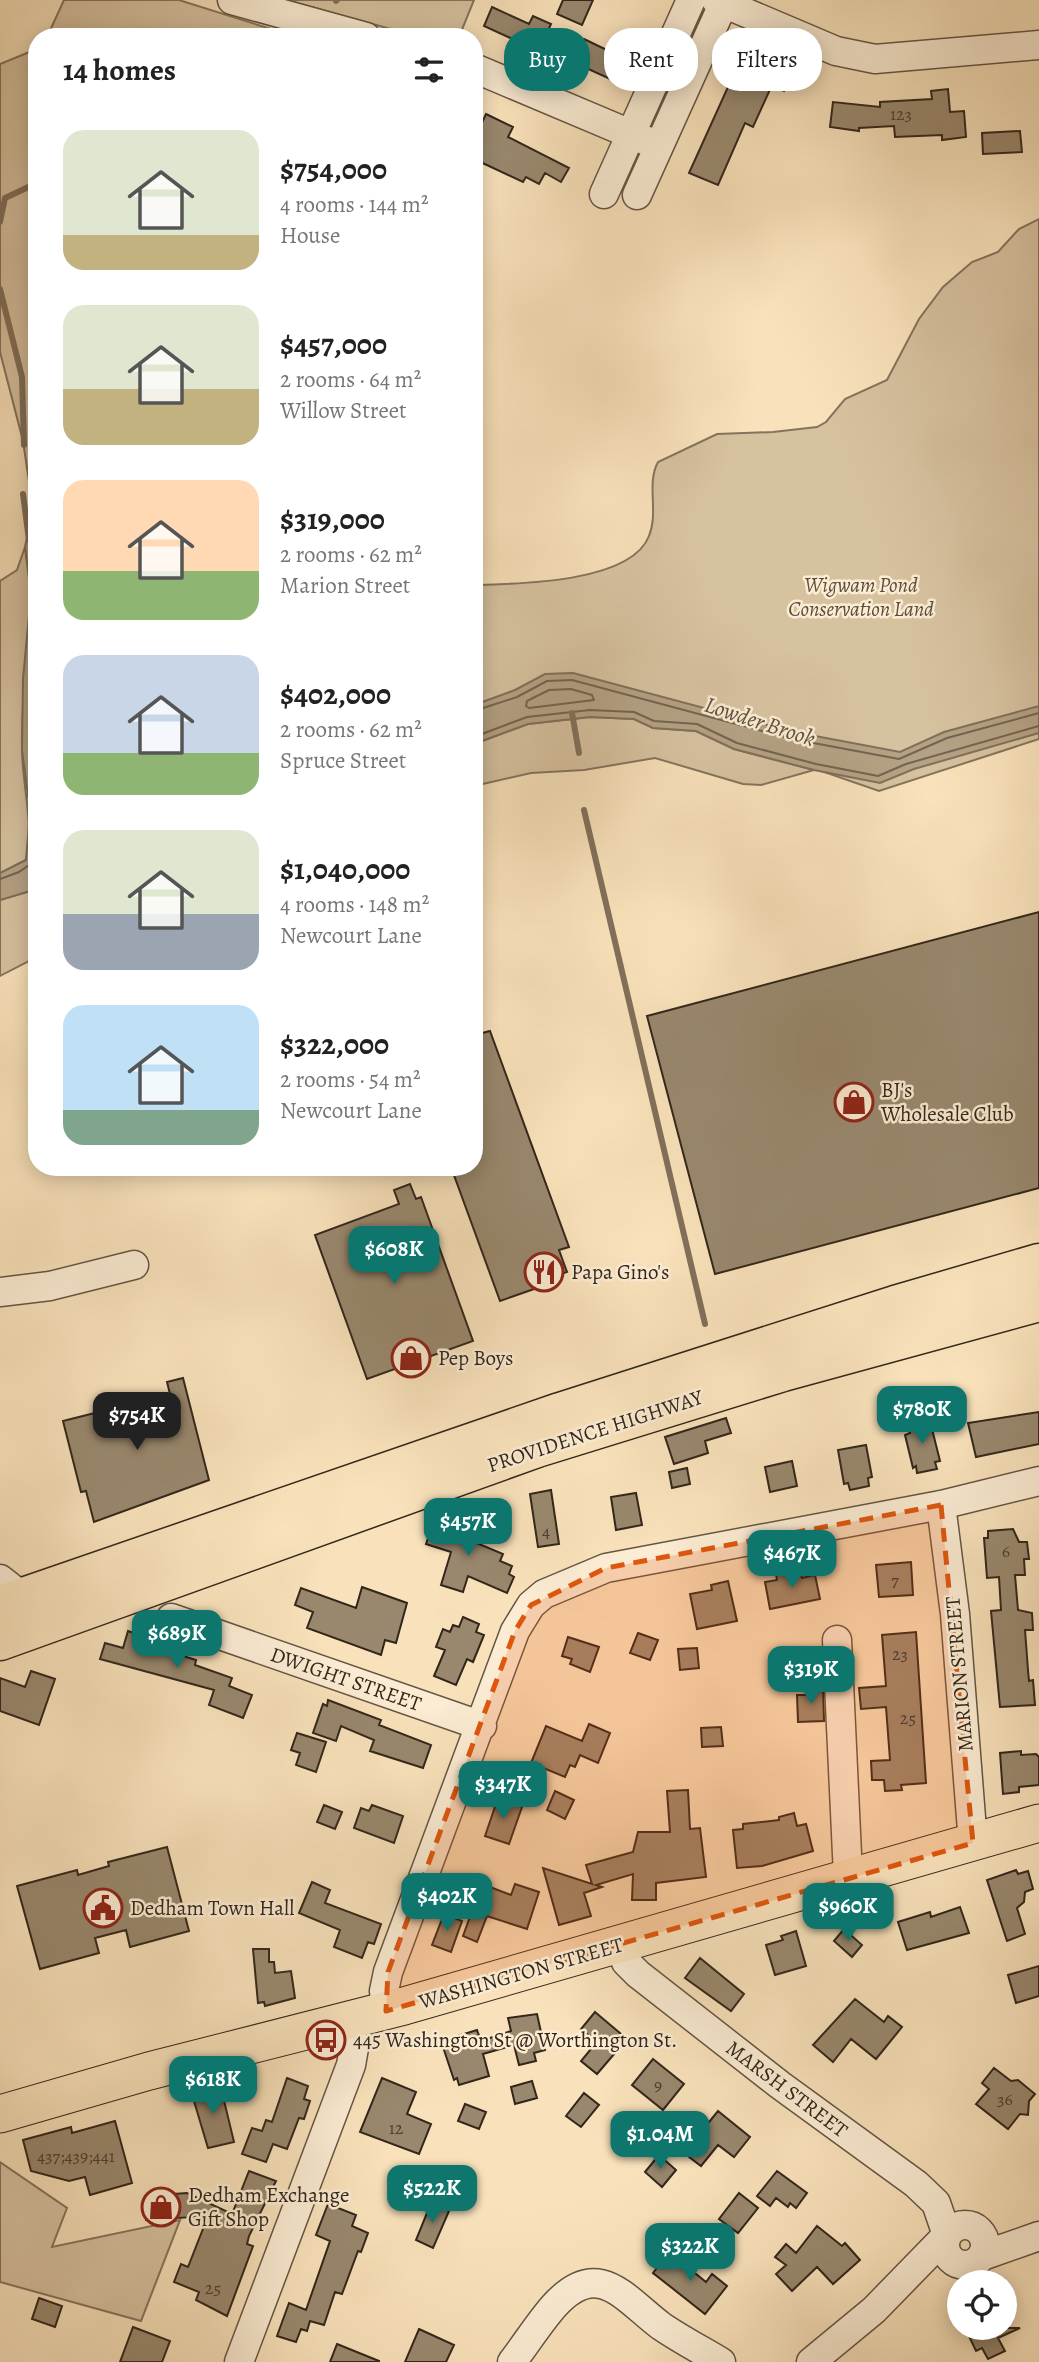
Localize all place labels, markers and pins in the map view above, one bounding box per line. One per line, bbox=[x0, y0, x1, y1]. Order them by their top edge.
place label: BJ's Wholesale Club bbox=[880, 1076, 1014, 1128]
shop icon: BJ's Wholesale Club bbox=[833, 1081, 875, 1123]
pin: $608K bbox=[345, 1226, 443, 1286]
restaurant icon: Papa Gino's bbox=[523, 1251, 565, 1293]
place label: Papa Gino's bbox=[571, 1258, 669, 1286]
shop icon: Pep Boys bbox=[390, 1337, 432, 1379]
place label: Pep Boys bbox=[438, 1344, 514, 1372]
pin: $780K bbox=[873, 1386, 971, 1446]
pin: $754K bbox=[88, 1392, 186, 1452]
pin: $457K bbox=[419, 1498, 517, 1558]
pin: $467K bbox=[743, 1530, 841, 1590]
pin: $689K bbox=[128, 1610, 226, 1670]
pin: $319K bbox=[762, 1646, 860, 1706]
pin: $347K bbox=[454, 1762, 552, 1821]
pin: $402K bbox=[398, 1874, 496, 1933]
pin: $960K bbox=[799, 1884, 897, 1943]
public building icon: Dedham Town Hall bbox=[82, 1887, 124, 1929]
place label: Dedham Town Hall bbox=[130, 1894, 294, 1922]
bus stop icon: 445 Washington St @ Worthington St. bbox=[305, 2019, 347, 2061]
place label: 445 Washington St @ Worthington St. bbox=[353, 2026, 678, 2054]
pin: $618K bbox=[164, 2056, 262, 2116]
pin: $1.04M bbox=[603, 2112, 717, 2171]
pin: $522K bbox=[383, 2166, 481, 2225]
place label: Dedham Exchange Gift Shop bbox=[188, 2181, 349, 2233]
shop icon: Dedham Exchange Gift Shop bbox=[140, 2186, 182, 2228]
pin: $322K bbox=[641, 2224, 739, 2283]

